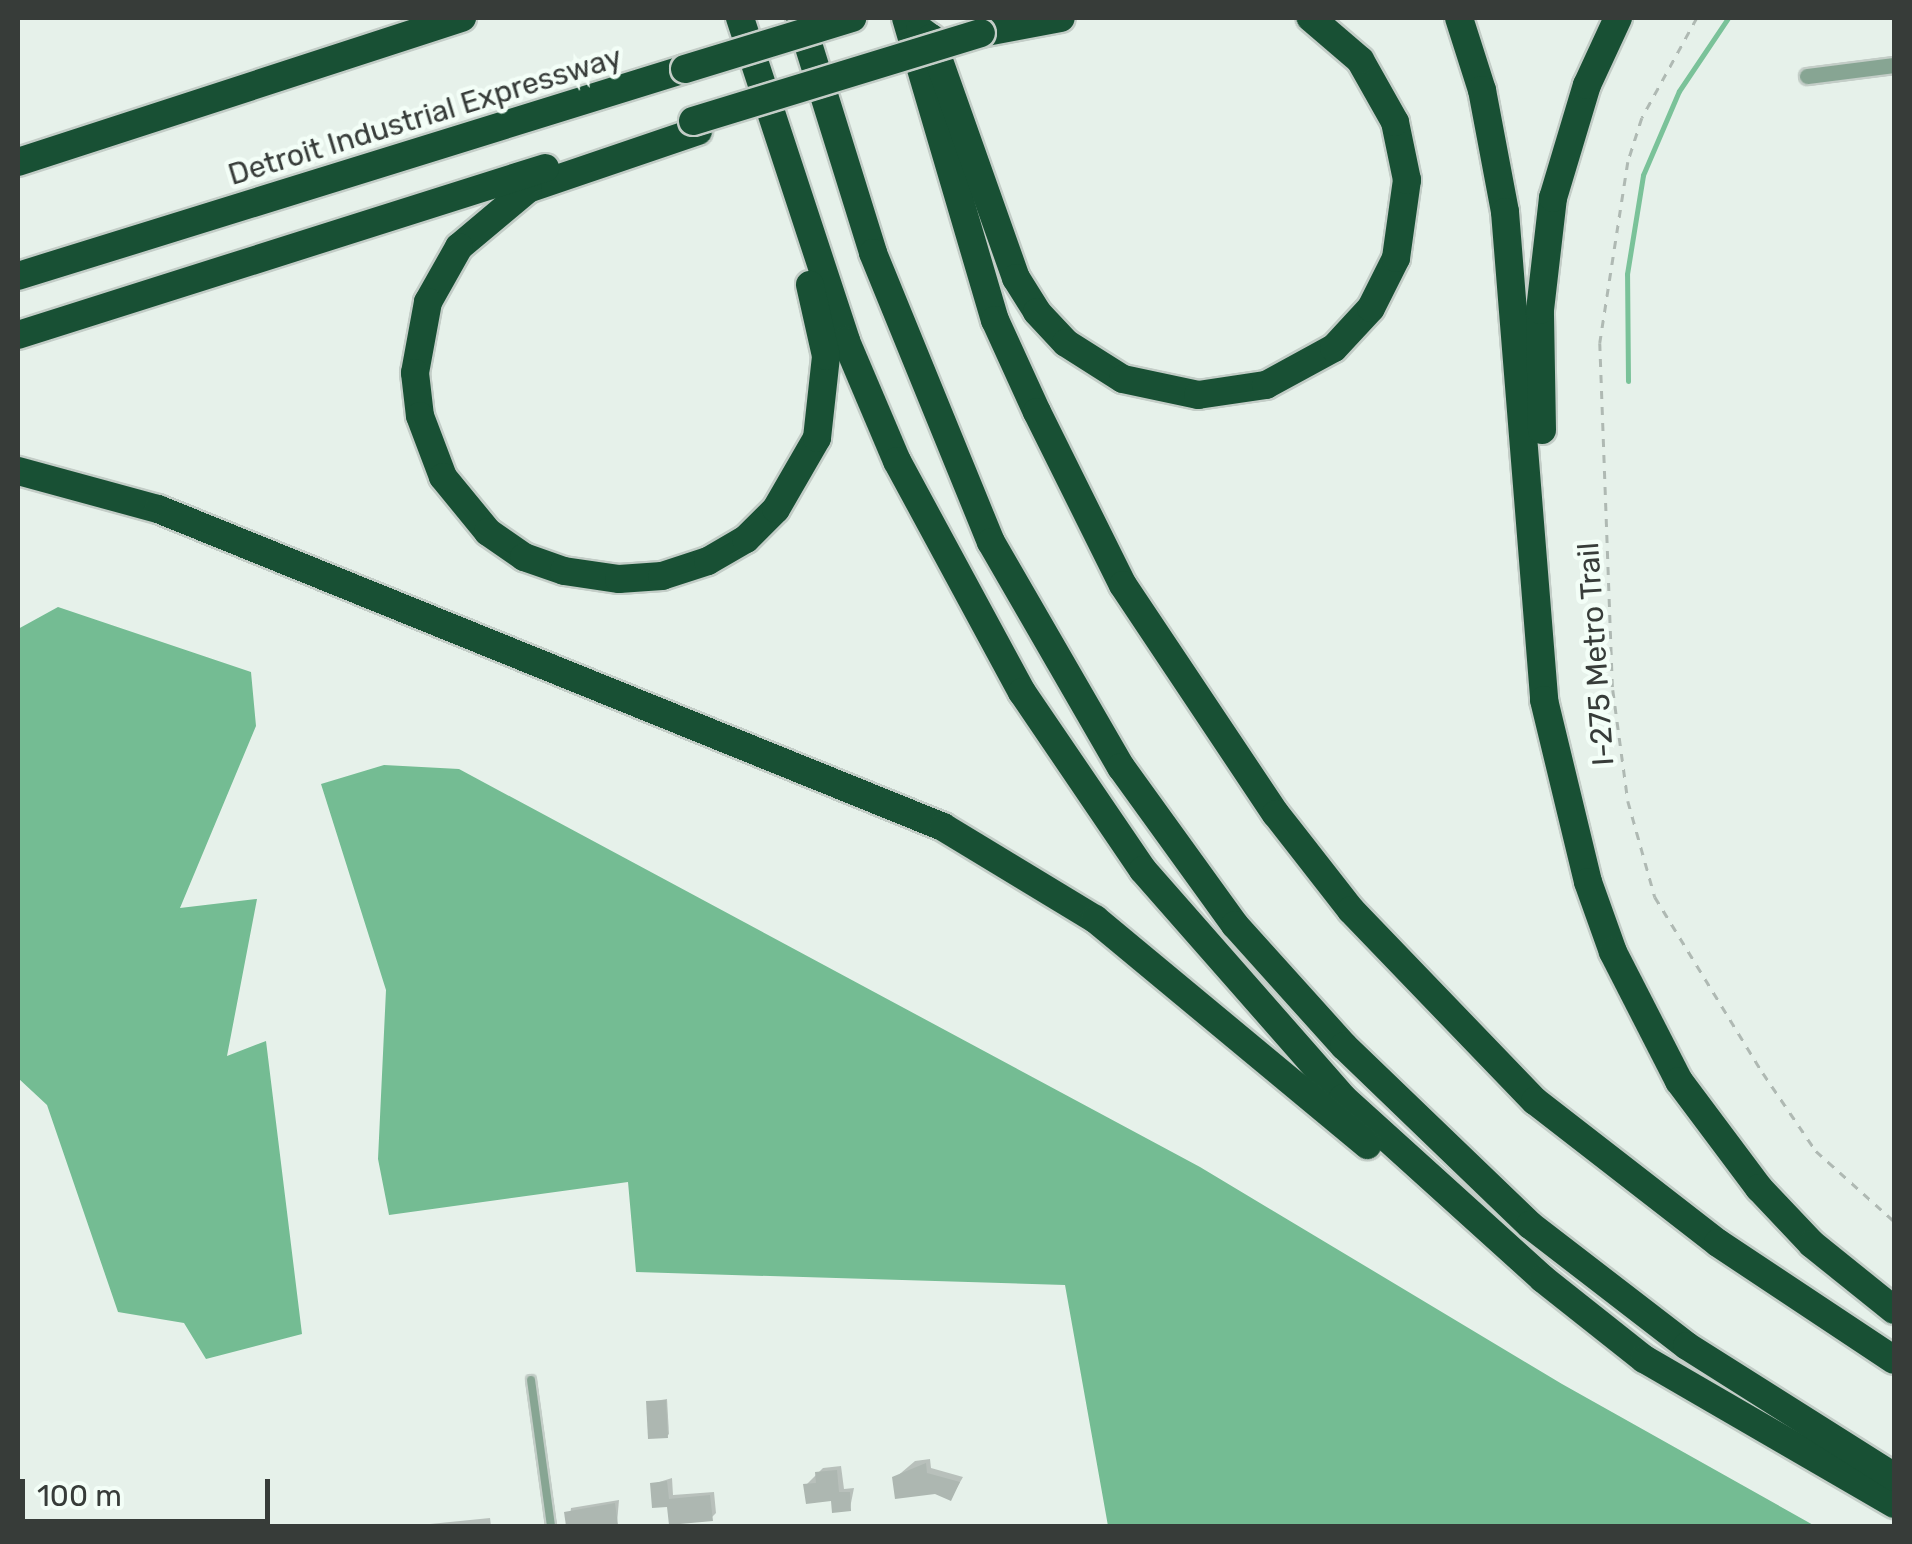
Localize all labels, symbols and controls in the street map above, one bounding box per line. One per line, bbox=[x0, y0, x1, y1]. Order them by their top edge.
street label: Detroit Industrial Expressway bbox=[224, 39, 626, 193]
street label: I-275 Metro Trail bbox=[1570, 541, 1622, 767]
scale bar bbox=[25, 1459, 275, 1521]
text: 100 m bbox=[37, 1478, 122, 1514]

